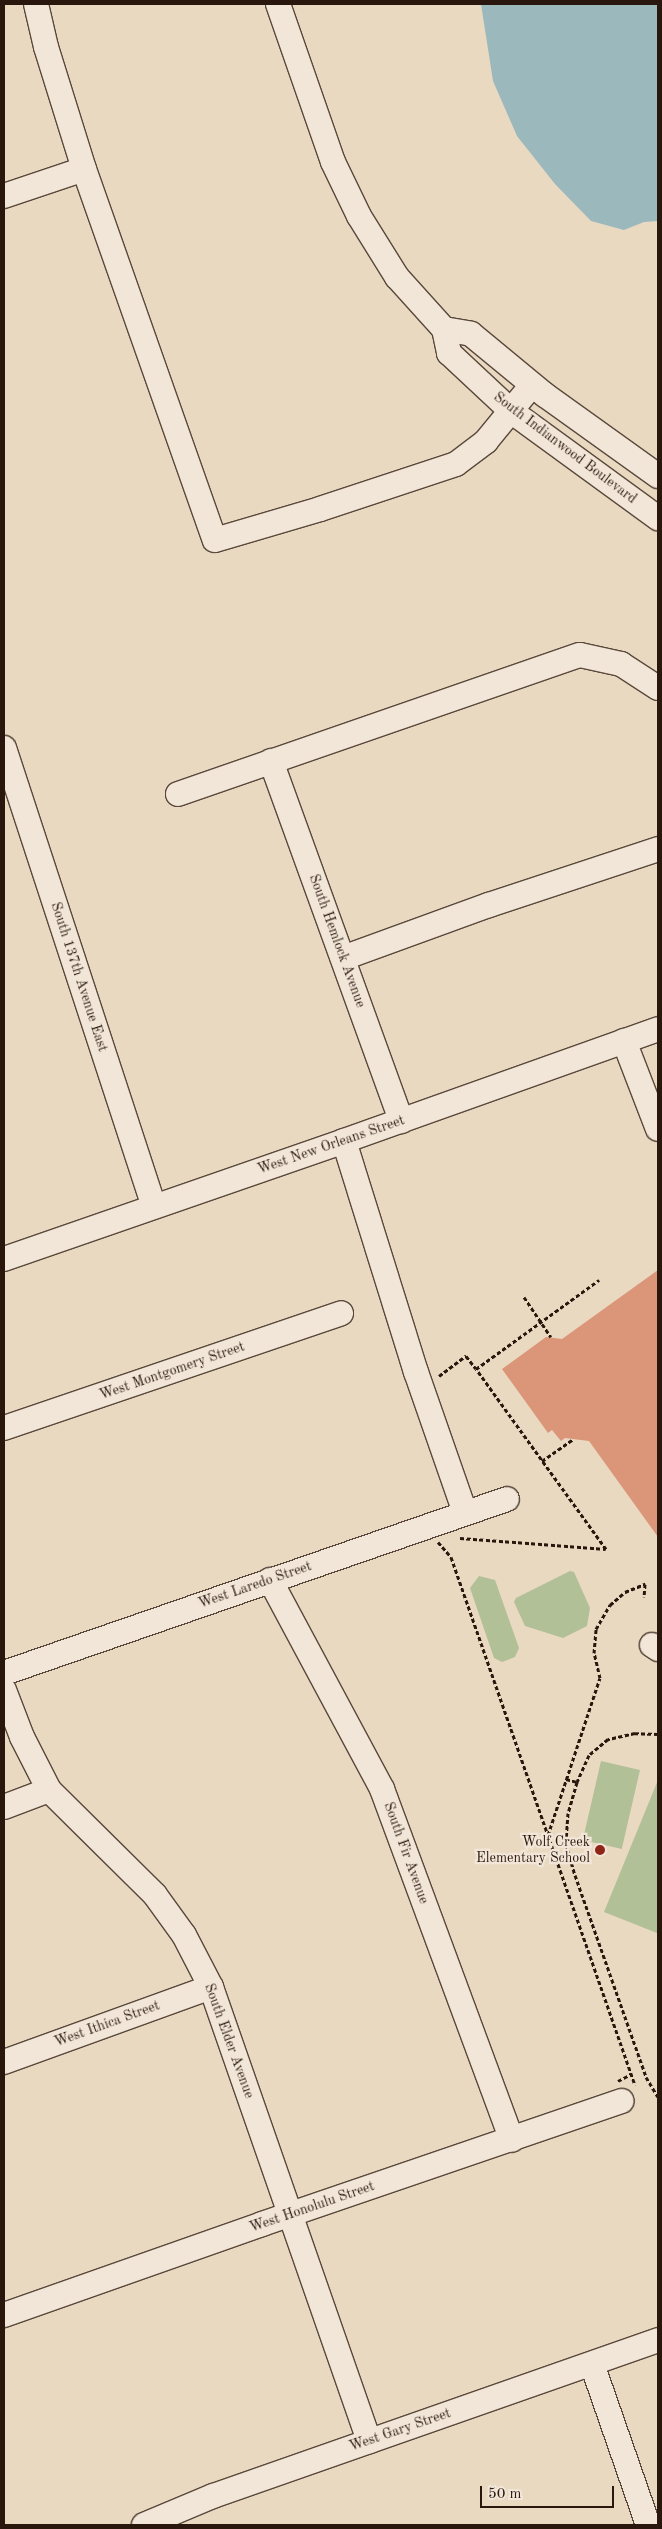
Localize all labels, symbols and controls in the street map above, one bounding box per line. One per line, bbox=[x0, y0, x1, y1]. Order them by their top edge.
street label: South Indianwood Boulevard bbox=[490, 389, 640, 507]
street label: South Hemlock Avenue bbox=[305, 872, 369, 1010]
street label: South 137th Avenue East bbox=[47, 900, 111, 1054]
street label: West New Orleans Street bbox=[255, 1112, 407, 1178]
street label: West Montgomery Street bbox=[97, 1338, 247, 1404]
street label: West Laredo Street bbox=[196, 1558, 314, 1612]
street label: South Fir Avenue bbox=[380, 1800, 432, 1906]
place label: Wolf Creek Elementary School bbox=[476, 1834, 590, 1866]
marker: Wolf Creek Elementary School bbox=[594, 1844, 606, 1856]
street label: South Elder Avenue bbox=[200, 1981, 258, 2101]
street label: West Ithica Street bbox=[52, 1997, 162, 2051]
street label: West Honolulu Street bbox=[247, 2178, 377, 2236]
street label: West Gary Street bbox=[347, 2405, 453, 2455]
scale bar bbox=[482, 2476, 616, 2508]
text: 50 m bbox=[488, 2487, 522, 2502]

